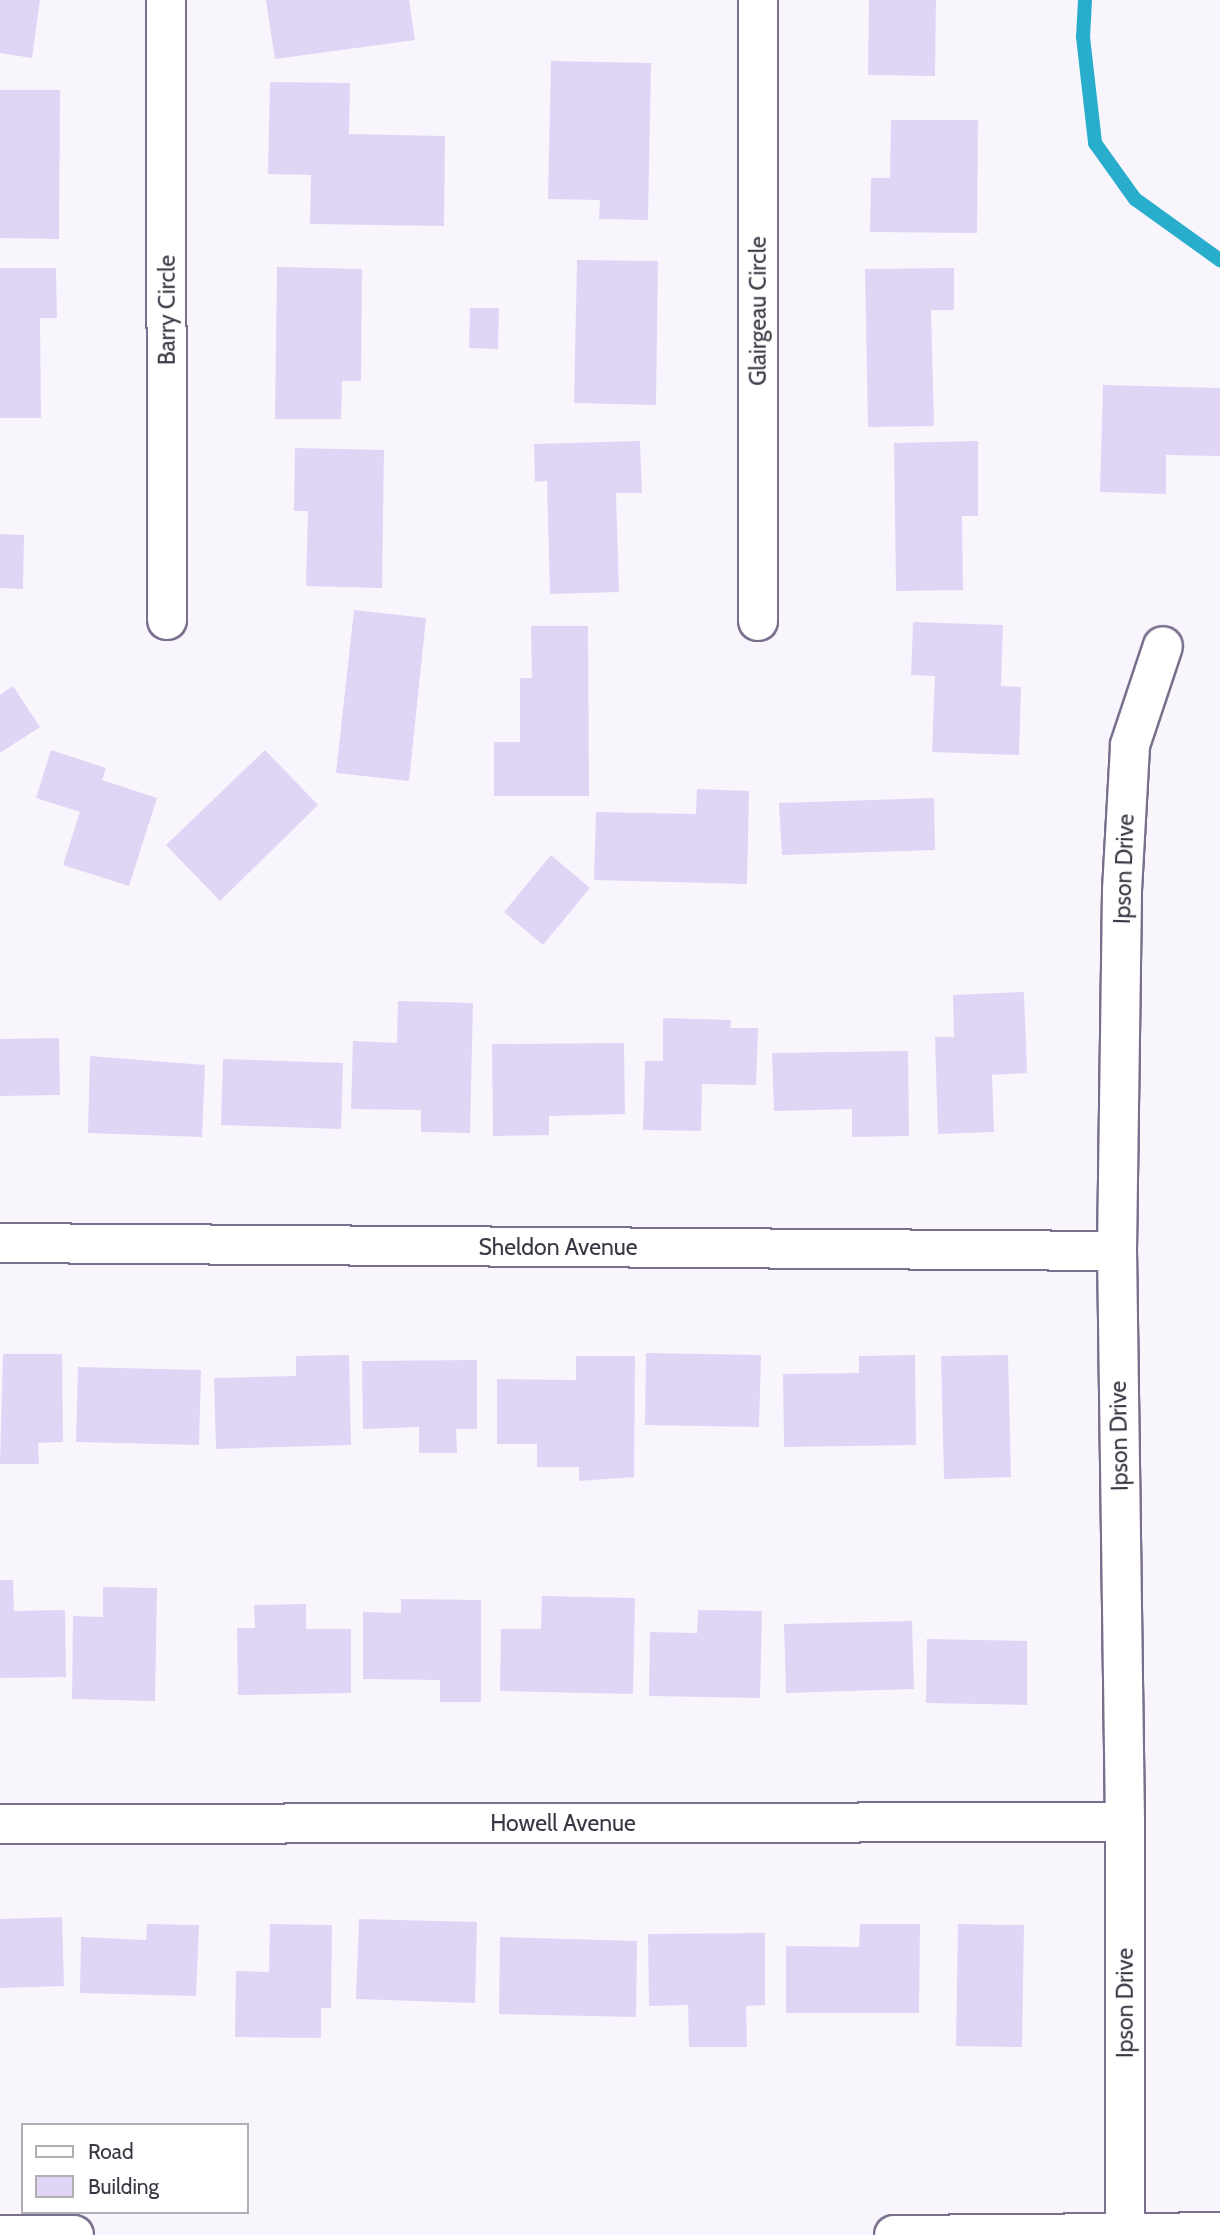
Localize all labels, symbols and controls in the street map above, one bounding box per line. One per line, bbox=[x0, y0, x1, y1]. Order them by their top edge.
street label: Glairgeau Circle bbox=[744, 236, 772, 386]
street label: Barry Circle bbox=[153, 255, 181, 365]
street label: Ipson Drive bbox=[1108, 813, 1140, 925]
street label: Sheldon Avenue bbox=[478, 1233, 638, 1261]
street label: Ipson Drive bbox=[1104, 1381, 1134, 1491]
street label: Howell Avenue bbox=[490, 1809, 636, 1837]
street label: Ipson Drive bbox=[1111, 1948, 1139, 2058]
legend bbox=[21, 2123, 248, 2214]
text: Road bbox=[88, 2139, 134, 2164]
text: Building bbox=[88, 2174, 159, 2199]

